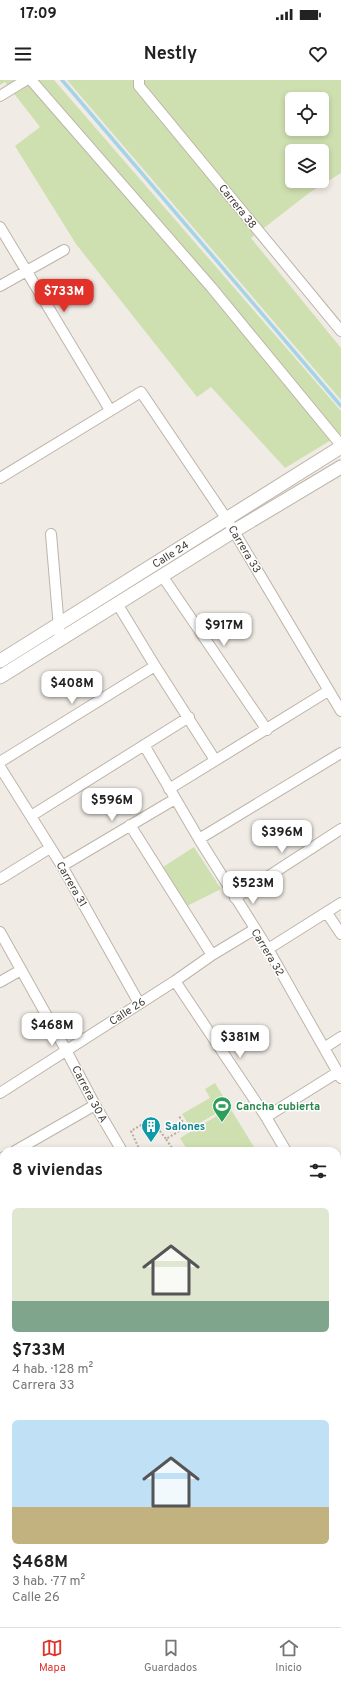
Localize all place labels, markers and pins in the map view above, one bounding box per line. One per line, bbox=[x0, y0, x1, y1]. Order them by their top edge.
pin: $733M bbox=[36, 279, 92, 313]
pin: $917M bbox=[196, 613, 252, 647]
pin: $408M bbox=[44, 671, 100, 705]
pin: $596M bbox=[84, 788, 140, 822]
pin: $396M bbox=[254, 820, 310, 854]
pin: $523M bbox=[225, 871, 281, 905]
pin: $468M bbox=[24, 1013, 80, 1047]
pin: $381M bbox=[212, 1025, 268, 1059]
sports icon: Cancha cubierta bbox=[211, 1095, 233, 1123]
place label: Cancha cubierta bbox=[236, 1100, 320, 1114]
building icon: Salones bbox=[140, 1115, 162, 1143]
place label: Salones bbox=[165, 1120, 205, 1134]

